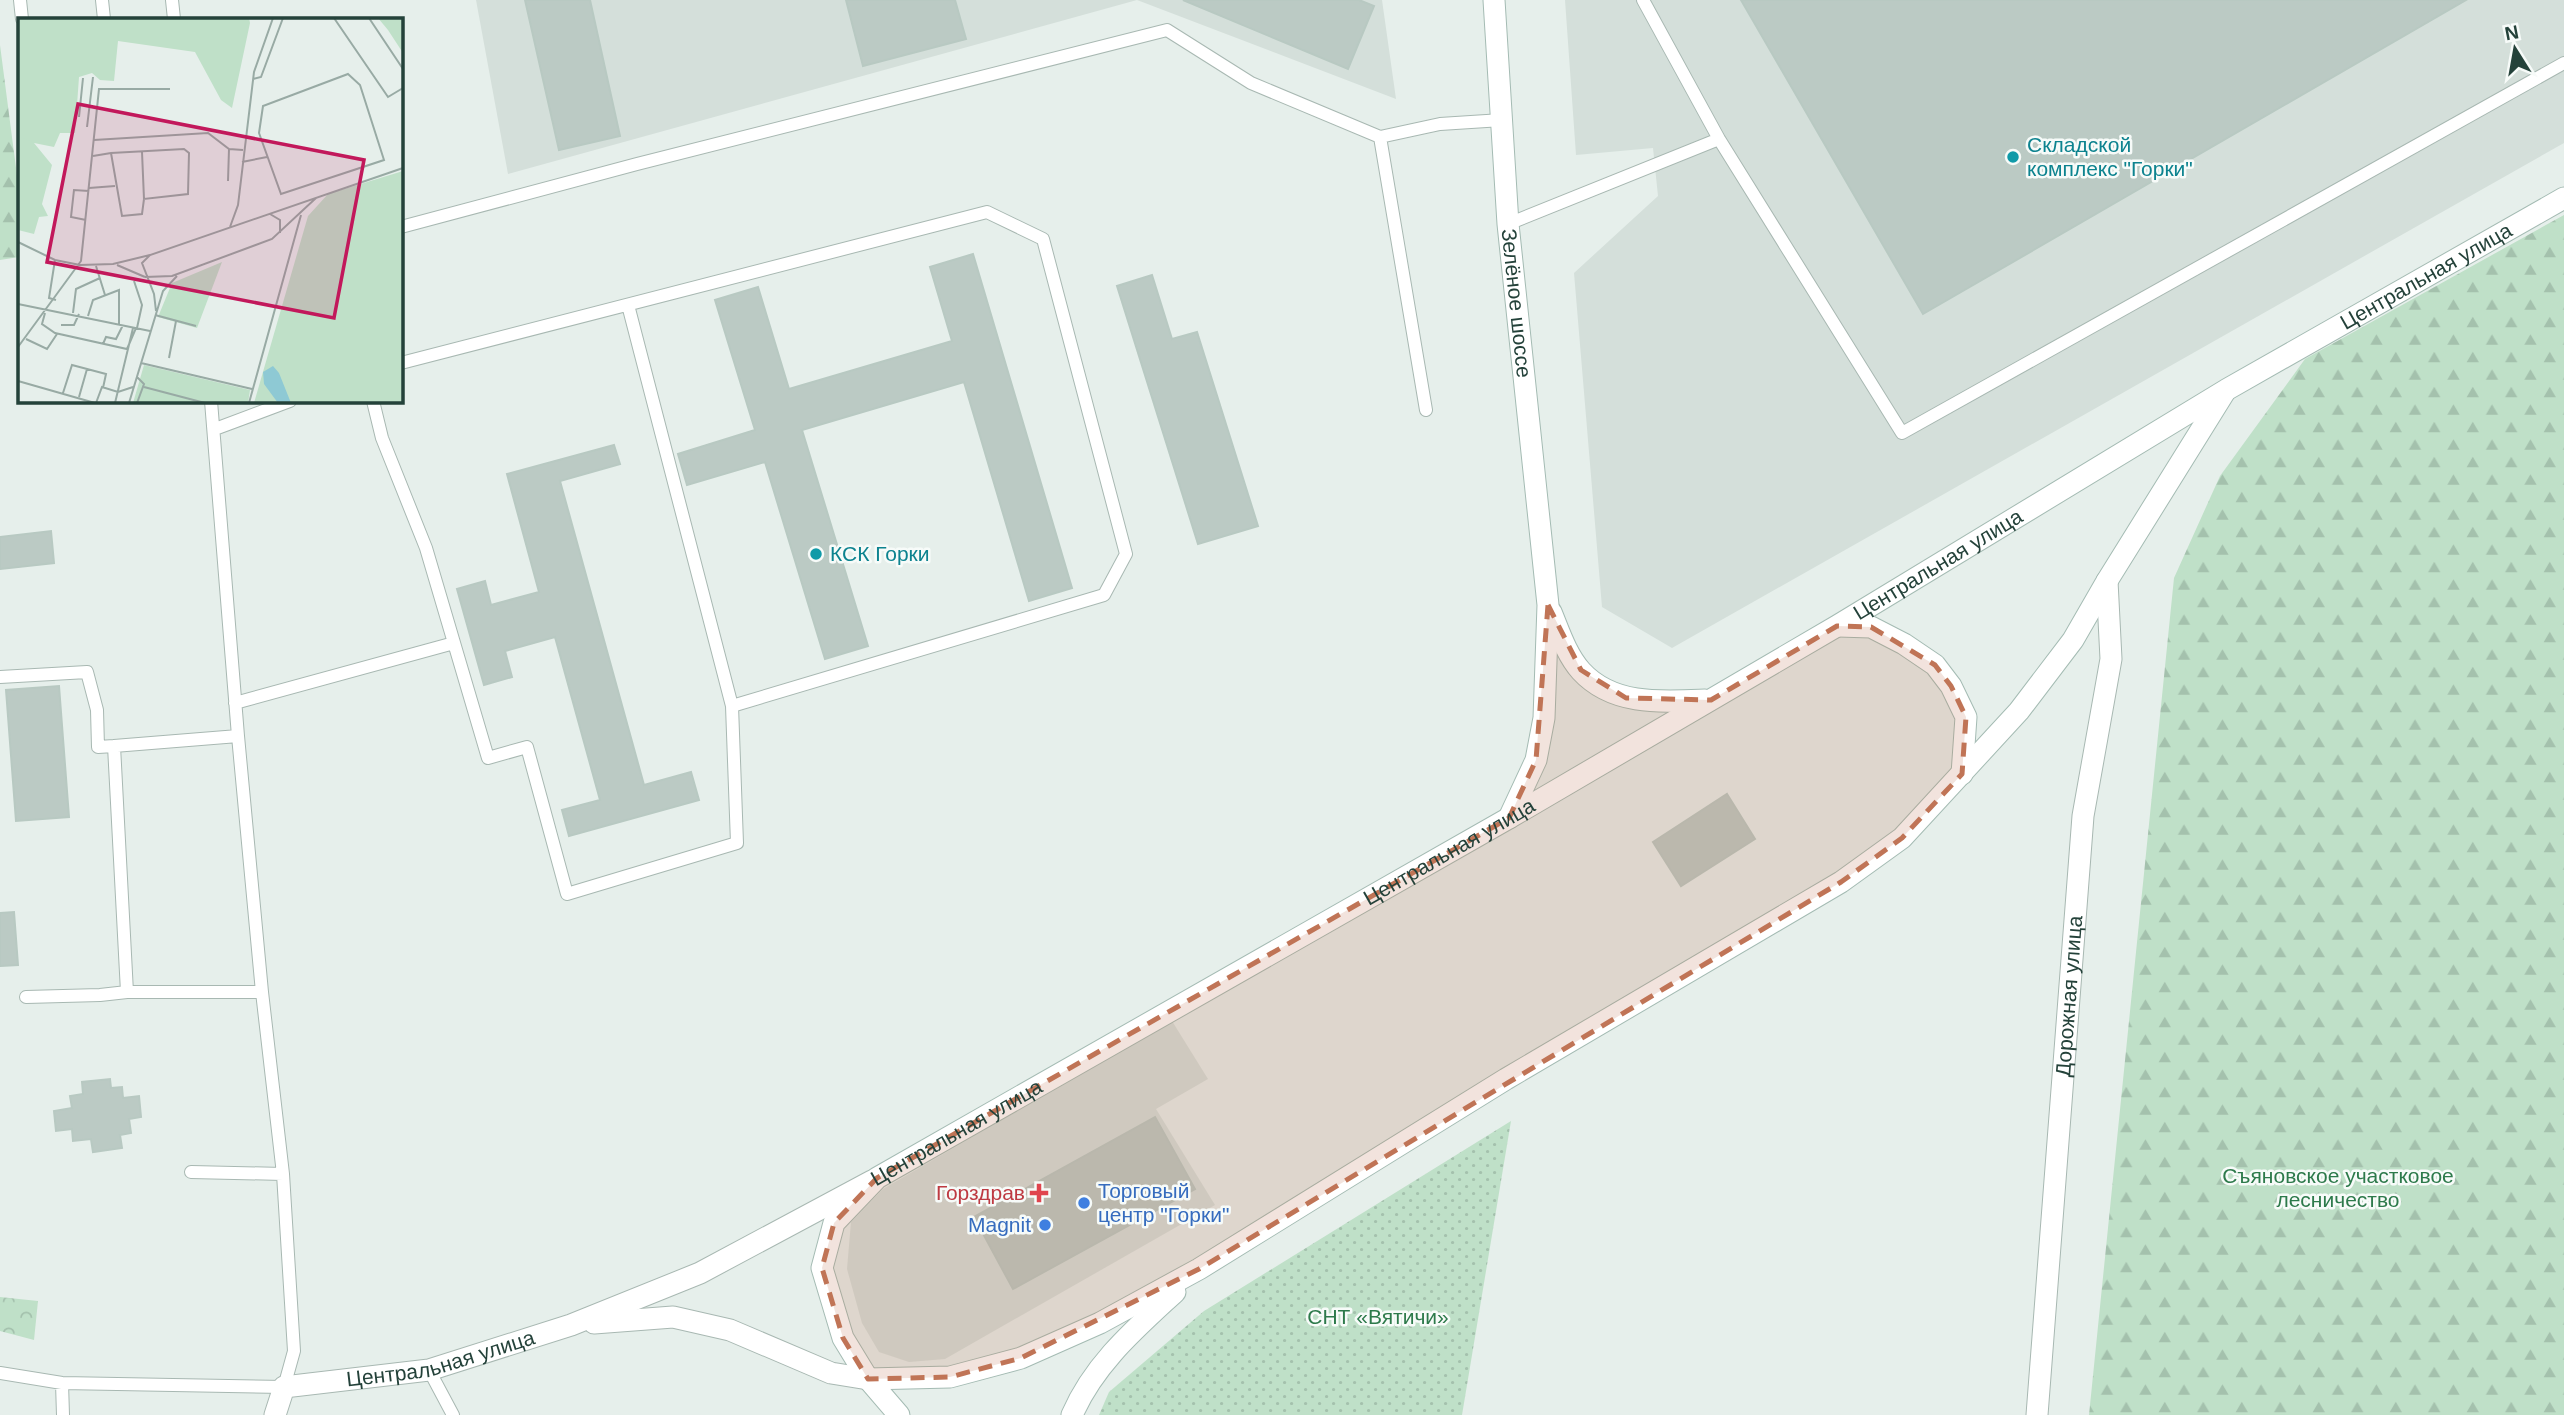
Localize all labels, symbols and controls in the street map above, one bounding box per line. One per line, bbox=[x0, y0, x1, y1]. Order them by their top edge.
north arrow bbox=[2480, 14, 2550, 84]
inset map bbox=[18, 18, 402, 402]
text: N bbox=[2503, 21, 2521, 44]
place label: Складской комплекс "Горки" bbox=[2027, 133, 2193, 180]
marker: Складской комплекс "Горки" bbox=[2005, 149, 2021, 165]
street label: Центральная улица bbox=[2336, 218, 2516, 334]
street label: Зелёное шоссе bbox=[1498, 227, 1536, 379]
street label: Центральная улица bbox=[1849, 504, 2027, 624]
place label: КСК Горки bbox=[830, 542, 929, 565]
marker: КСК Горки bbox=[808, 546, 824, 562]
street label: Центральная улица bbox=[1359, 793, 1539, 909]
street label: Дорожная улица bbox=[2051, 914, 2086, 1078]
street label: Центральная улица bbox=[867, 1074, 1046, 1190]
park label: Съяновское участковое лесничество bbox=[2222, 1164, 2454, 1211]
place label: Торговый центр "Горки" bbox=[1098, 1179, 1229, 1226]
place label: Горздрав bbox=[936, 1181, 1025, 1204]
marker: Горздрав bbox=[1031, 1185, 1047, 1201]
marker: Торговый центр "Горки" bbox=[1076, 1195, 1092, 1211]
place label: Magnit bbox=[968, 1213, 1031, 1236]
marker: Magnit bbox=[1037, 1217, 1053, 1233]
park label: СНТ «Вятичи» bbox=[1307, 1305, 1449, 1328]
street label: Центральная улица bbox=[345, 1325, 538, 1391]

